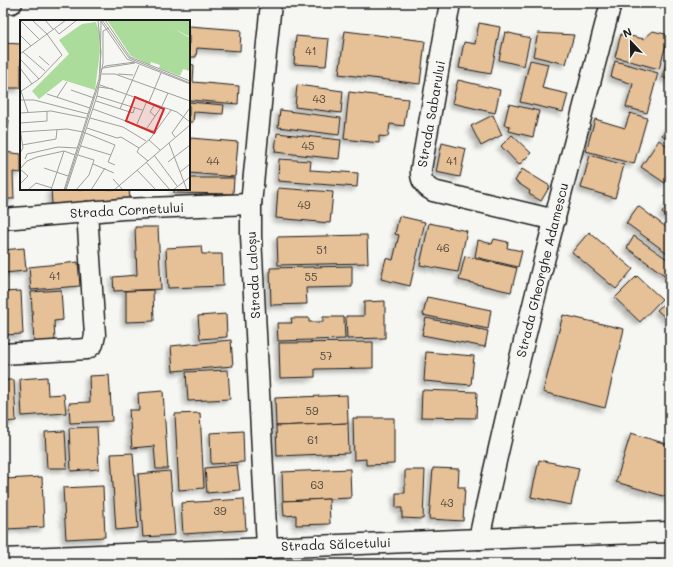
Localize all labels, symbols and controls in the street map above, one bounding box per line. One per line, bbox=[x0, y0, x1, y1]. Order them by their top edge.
inset map bbox=[20, 20, 190, 190]
north arrow bbox=[611, 22, 651, 62]
text: N bbox=[620, 24, 634, 41]
house number: 41 bbox=[305, 43, 317, 58]
street label: Strada Sabarului bbox=[413, 59, 448, 169]
house number: 43 bbox=[313, 91, 326, 106]
house number: 45 bbox=[302, 138, 314, 153]
house number: 44 bbox=[207, 153, 220, 168]
house number: 41 bbox=[446, 153, 458, 168]
street label: Strada Gheorghe Adamescu bbox=[512, 181, 571, 359]
house number: 49 bbox=[298, 197, 311, 212]
street label: Strada Cornetului bbox=[70, 198, 184, 221]
street label: Strada Laloșu bbox=[242, 231, 264, 319]
house number: 46 bbox=[436, 240, 450, 255]
house number: 51 bbox=[316, 242, 328, 257]
house number: 41 bbox=[49, 268, 61, 283]
house number: 55 bbox=[305, 269, 317, 284]
house number: 57 bbox=[320, 348, 332, 363]
house number: 59 bbox=[306, 403, 319, 418]
house number: 61 bbox=[307, 432, 319, 447]
house number: 63 bbox=[310, 477, 324, 492]
house number: 43 bbox=[441, 495, 454, 510]
house number: 39 bbox=[214, 503, 227, 518]
street label: Strada Sălcetului bbox=[281, 533, 391, 554]

